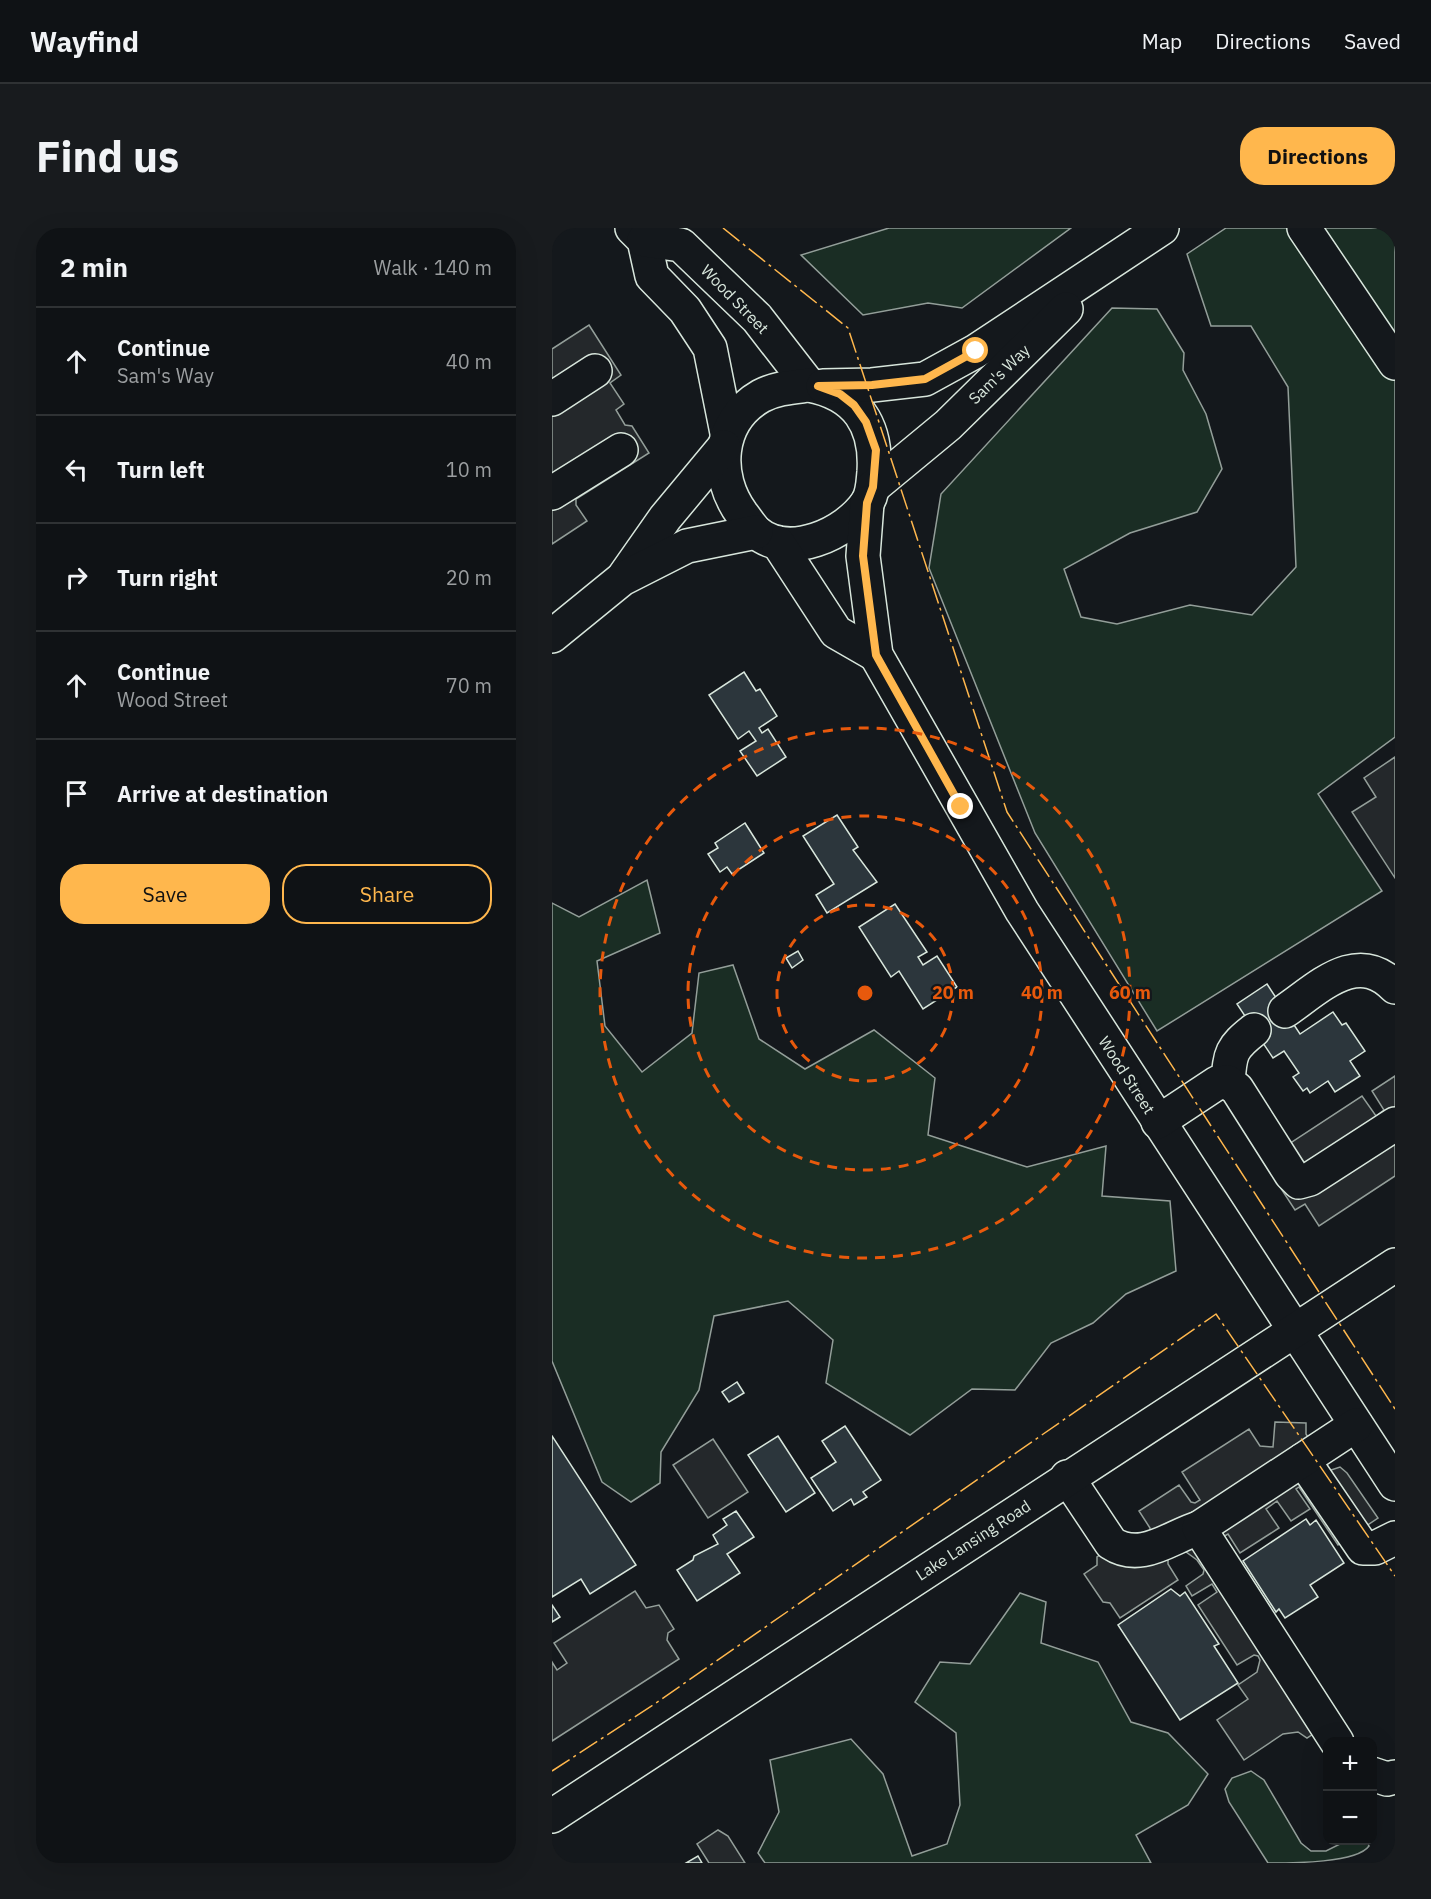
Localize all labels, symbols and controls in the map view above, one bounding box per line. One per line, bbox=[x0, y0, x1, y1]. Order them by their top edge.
text: Wayfind bbox=[30, 23, 139, 60]
text: Map bbox=[1142, 27, 1182, 55]
text: Directions bbox=[1215, 27, 1311, 55]
text: Saved bbox=[1344, 27, 1401, 55]
button: Directions bbox=[1240, 127, 1395, 185]
text: Find us bbox=[36, 129, 179, 184]
text: 2 min bbox=[60, 250, 128, 284]
text: Walk · 140 m bbox=[374, 254, 492, 281]
street label: Wood Street bbox=[697, 260, 773, 338]
text: Continue bbox=[117, 333, 210, 362]
route start bbox=[962, 337, 988, 363]
street label: Sam's Way bbox=[964, 340, 1034, 408]
icon: ahead bbox=[60, 345, 93, 378]
text: 40 m bbox=[446, 348, 492, 375]
text: Sam's Way bbox=[117, 362, 214, 389]
icon: left bbox=[60, 453, 93, 486]
text: Turn left bbox=[117, 455, 205, 484]
text: 10 m bbox=[446, 456, 492, 483]
icon: right bbox=[60, 561, 93, 594]
text: Turn right bbox=[117, 563, 218, 592]
text: 20 m bbox=[446, 564, 492, 591]
text: Continue bbox=[117, 657, 210, 686]
icon: ahead bbox=[60, 669, 93, 702]
text: 70 m bbox=[446, 672, 492, 699]
text: Wood Street bbox=[117, 686, 228, 713]
icon: arrive bbox=[60, 777, 93, 810]
text: Arrive at destination bbox=[117, 779, 328, 808]
route end bbox=[947, 793, 973, 819]
button: Save bbox=[60, 864, 270, 924]
button: Share bbox=[282, 864, 492, 924]
text: 20 m bbox=[932, 981, 974, 1004]
text: 40 m bbox=[1021, 981, 1063, 1004]
text: 60 m bbox=[1109, 981, 1151, 1004]
centre of rings bbox=[855, 983, 875, 1003]
street label: Wood Street bbox=[1094, 1032, 1160, 1118]
street label: Lake Lansing Road bbox=[912, 1495, 1034, 1585]
map controls bbox=[1323, 1737, 1377, 1845]
button: + bbox=[1323, 1737, 1377, 1791]
button: − bbox=[1323, 1791, 1377, 1845]

